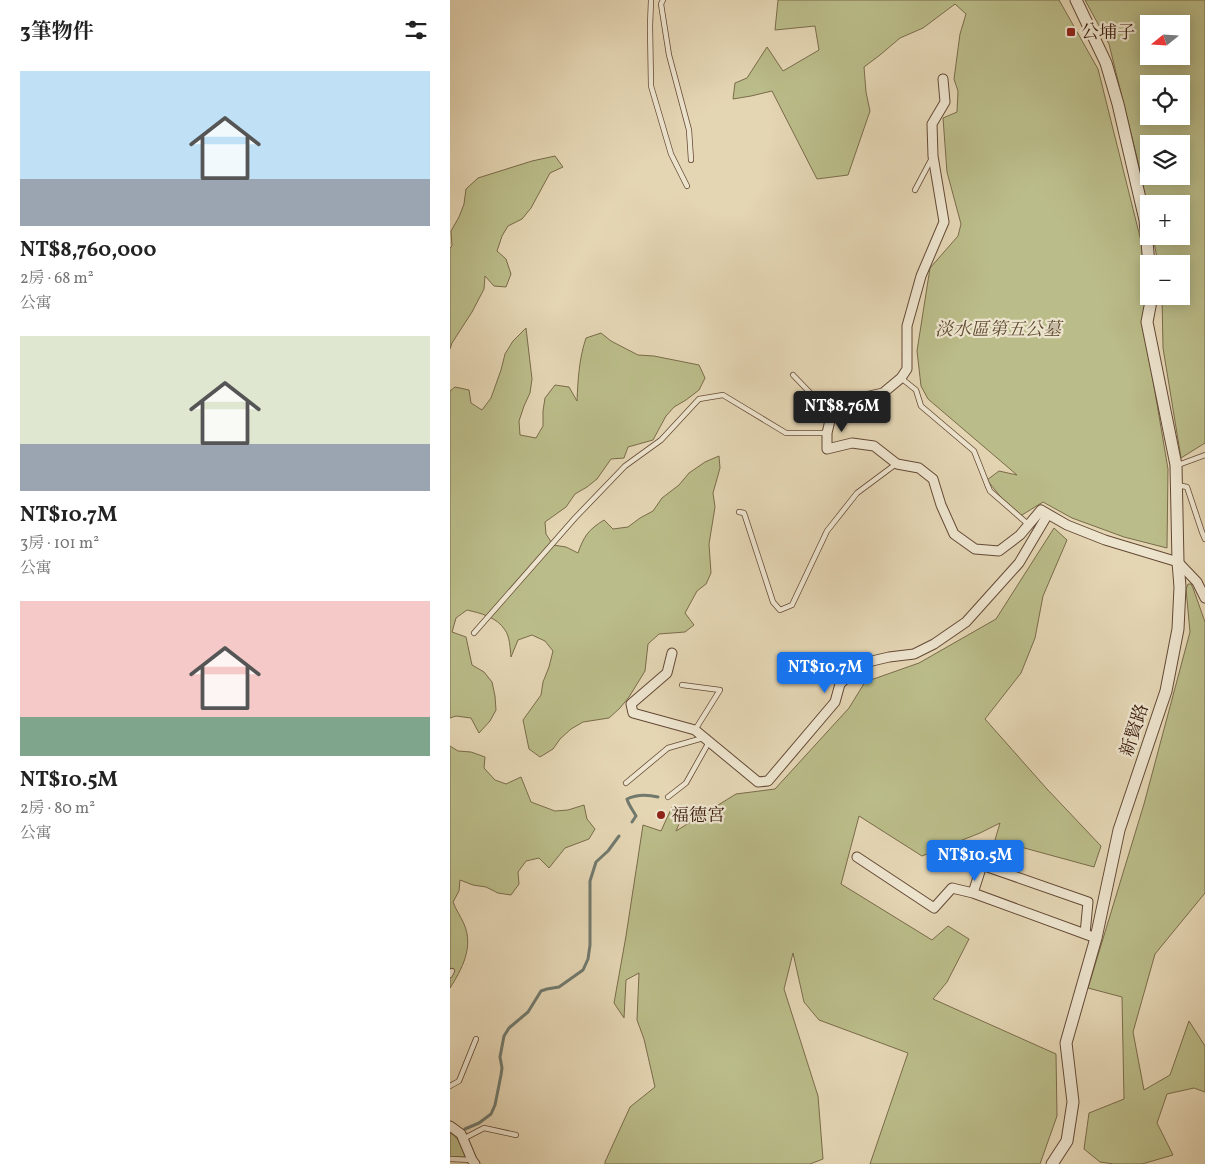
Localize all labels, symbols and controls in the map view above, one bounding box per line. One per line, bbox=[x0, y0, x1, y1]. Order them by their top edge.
north arrow bbox=[1140, 15, 1190, 65]
map controls bbox=[1140, 15, 1190, 305]
icon: filters bbox=[402, 16, 430, 44]
text: 3筆物件 bbox=[20, 18, 94, 47]
place label: 公埔子 bbox=[1081, 21, 1135, 46]
marker: 公埔子 bbox=[1065, 26, 1077, 38]
button: locate bbox=[1140, 75, 1190, 125]
icon: home bbox=[180, 103, 270, 193]
button: layers bbox=[1140, 135, 1190, 185]
button: + bbox=[1140, 195, 1190, 245]
text: NT$8,760,000 bbox=[20, 236, 156, 265]
button: − bbox=[1140, 255, 1190, 305]
text: 2房 · 68 m² bbox=[20, 268, 94, 290]
text: 公寓 bbox=[20, 293, 52, 315]
park label: 淡水區第五公墓 bbox=[935, 318, 1064, 343]
icon: home bbox=[180, 368, 270, 458]
pin: NT$8.76M bbox=[790, 390, 894, 433]
text: NT$8.76M bbox=[805, 396, 879, 418]
text: NT$10.7M bbox=[20, 501, 117, 530]
text: 3房 · 101 m² bbox=[20, 533, 99, 555]
text: 公寓 bbox=[20, 558, 52, 580]
icon: home bbox=[180, 633, 270, 723]
pin: NT$10.7M bbox=[773, 652, 877, 694]
text: NT$10.7M bbox=[788, 657, 862, 679]
street label: 新賢路 bbox=[1115, 701, 1156, 760]
text: NT$10.5M bbox=[20, 766, 118, 795]
text: 2房 · 80 m² bbox=[20, 798, 95, 820]
place label: 福德宮 bbox=[671, 804, 725, 829]
marker: 福德宮 bbox=[655, 809, 667, 821]
text: 公寓 bbox=[20, 823, 52, 845]
pin: NT$10.5M bbox=[923, 840, 1027, 882]
text: NT$10.5M bbox=[938, 845, 1012, 867]

